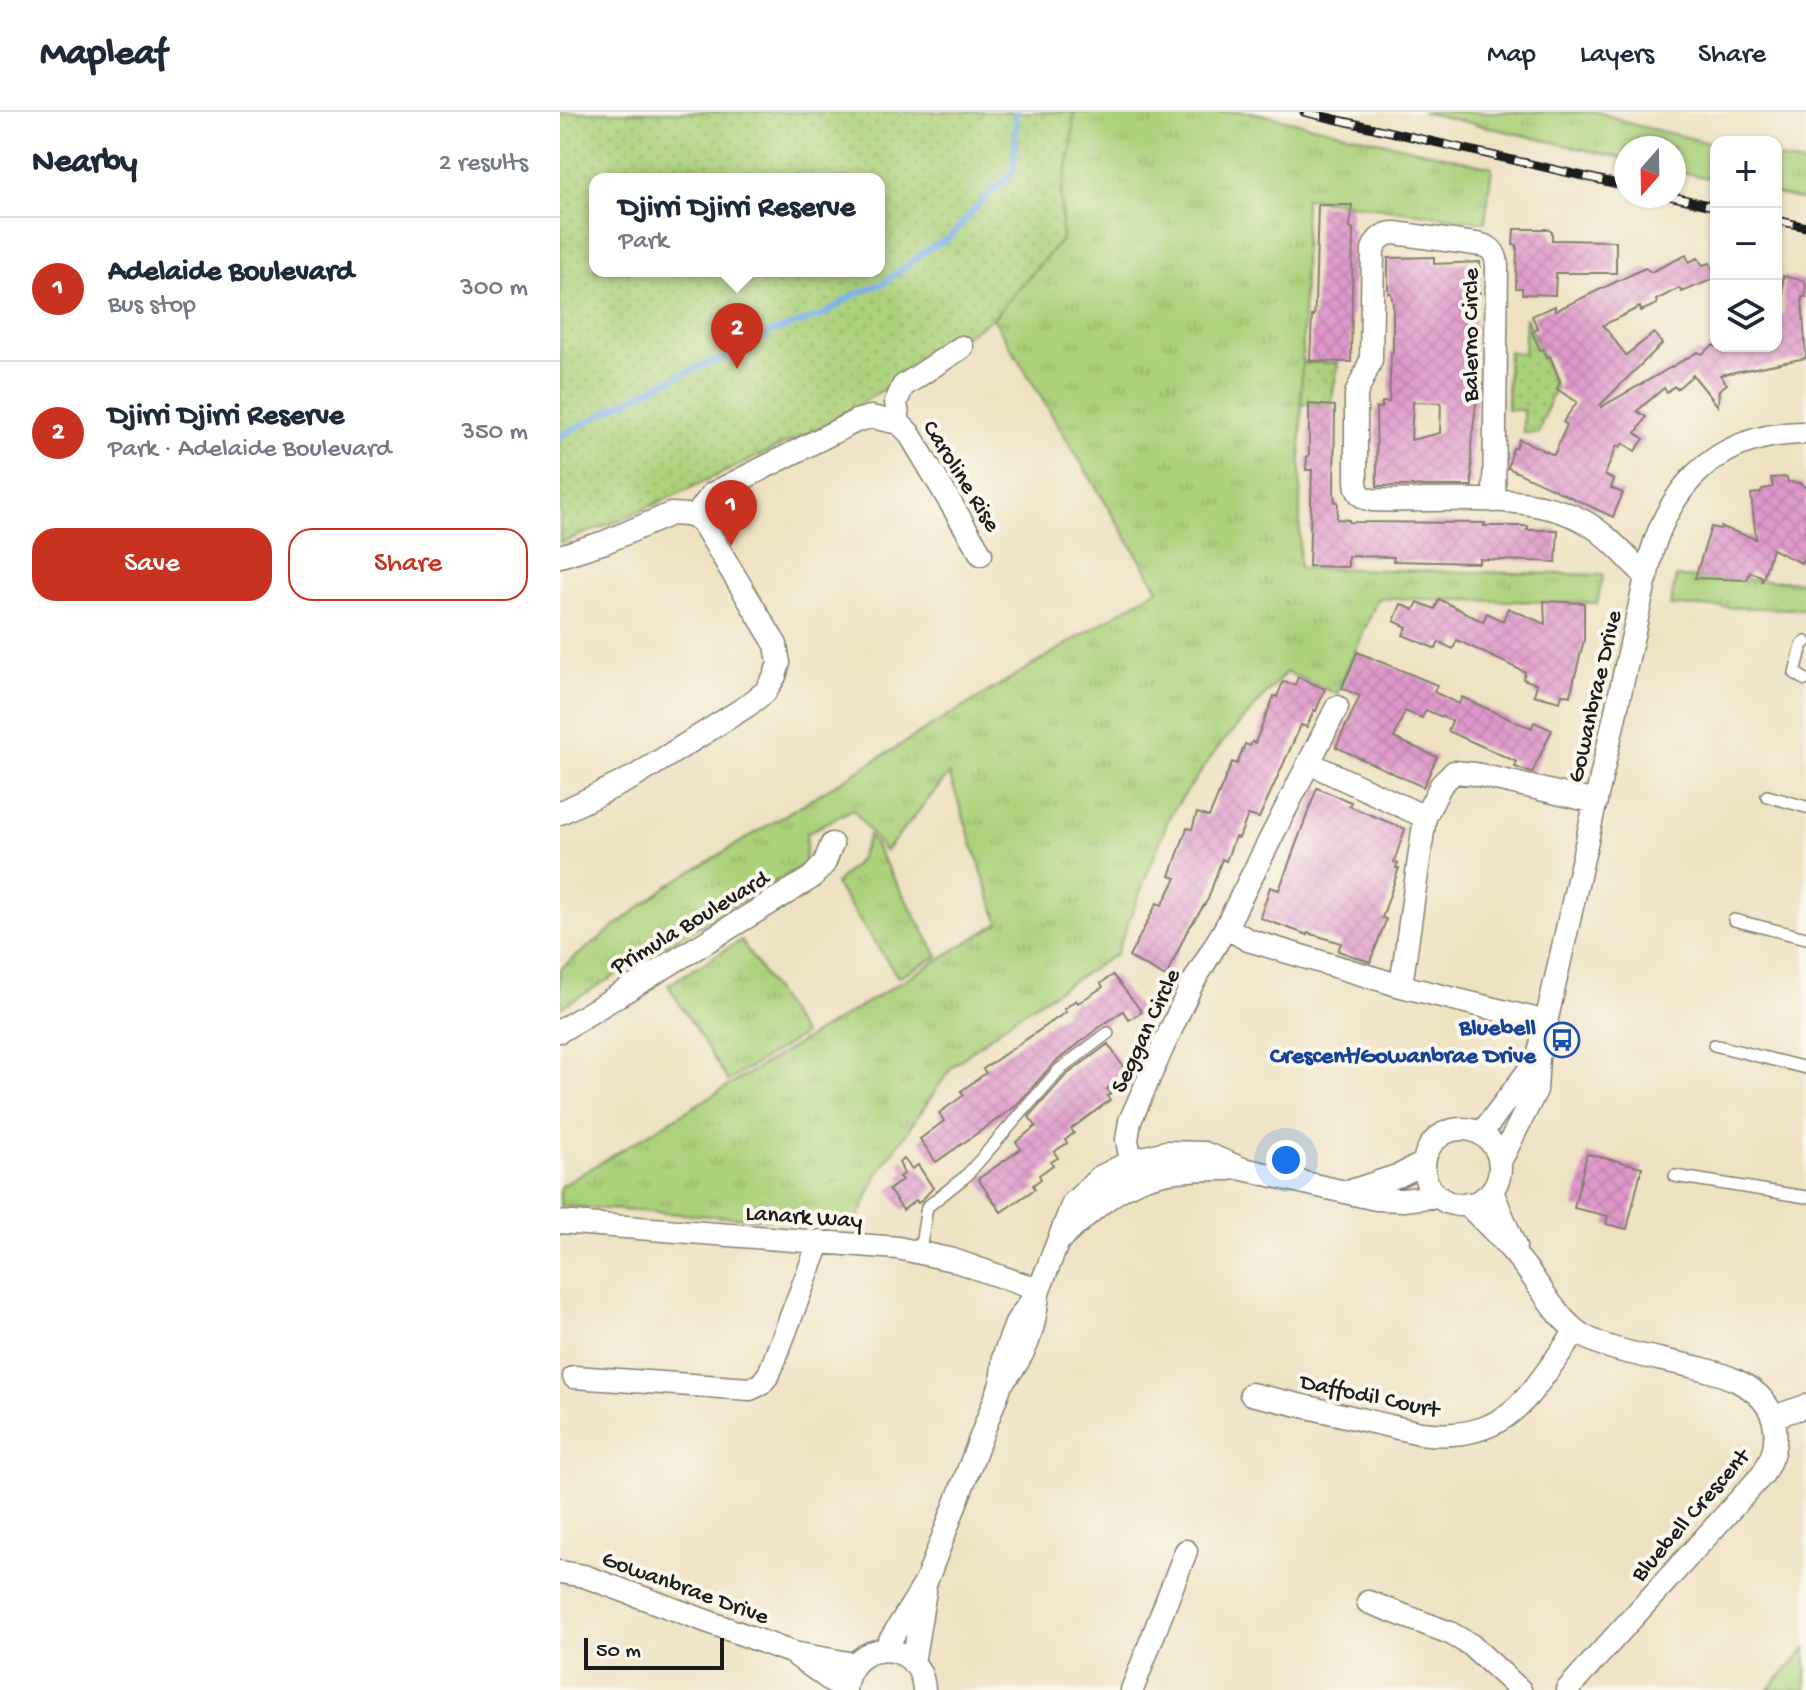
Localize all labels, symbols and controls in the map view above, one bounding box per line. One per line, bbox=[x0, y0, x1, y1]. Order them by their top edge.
text: Mapleaf bbox=[40, 33, 167, 77]
text: Map bbox=[1487, 39, 1536, 72]
text: Layers bbox=[1580, 39, 1654, 72]
text: Share bbox=[1698, 39, 1766, 72]
north arrow bbox=[1614, 136, 1686, 208]
map controls bbox=[1710, 136, 1782, 352]
button: + bbox=[1710, 136, 1782, 208]
text: Nearby bbox=[32, 144, 137, 184]
text: 2 results bbox=[439, 149, 528, 180]
popup bbox=[589, 173, 885, 277]
text: Djirri Djirri Reserve bbox=[619, 192, 855, 227]
button: − bbox=[1710, 208, 1782, 280]
text: Park bbox=[619, 227, 668, 258]
text: Adelaide Boulevard bbox=[108, 256, 354, 291]
street label: Balerno Circle bbox=[1458, 267, 1487, 403]
text: 1 bbox=[53, 274, 63, 305]
text: 300 m bbox=[460, 274, 528, 305]
button: layers bbox=[1710, 280, 1782, 352]
text: Bus stop bbox=[108, 291, 196, 322]
pin: 2 bbox=[711, 303, 763, 369]
text: Djirri Djirri Reserve bbox=[108, 400, 344, 435]
street label: Caroline Rise bbox=[914, 416, 1006, 539]
text: 2 bbox=[52, 418, 64, 449]
text: 350 m bbox=[461, 418, 528, 449]
text: Park · Adelaide Boulevard bbox=[108, 435, 391, 466]
pin: 1 bbox=[705, 480, 757, 546]
button: Save bbox=[32, 528, 272, 601]
button: Share bbox=[288, 528, 528, 601]
street label: Gowanbrae Drive bbox=[1563, 607, 1630, 786]
street label: Primula Boulevard bbox=[605, 864, 777, 983]
street label: Seggan Circle bbox=[1106, 964, 1189, 1098]
place label: Bluebell Crescent/Gowanbrae Drive bbox=[1270, 1015, 1538, 1072]
bus stop icon: Bluebell Crescent/Gowanbrae Drive bbox=[1543, 1021, 1581, 1059]
your location bbox=[1266, 1140, 1306, 1180]
street label: Lanark Way bbox=[744, 1200, 863, 1237]
street label: Daffodil Court bbox=[1295, 1368, 1444, 1427]
street label: Bluebell Crescent bbox=[1625, 1442, 1759, 1590]
street label: Gowanbrae Drive bbox=[597, 1546, 773, 1633]
scale bar bbox=[584, 1634, 724, 1670]
text: 50 m bbox=[596, 1639, 641, 1665]

